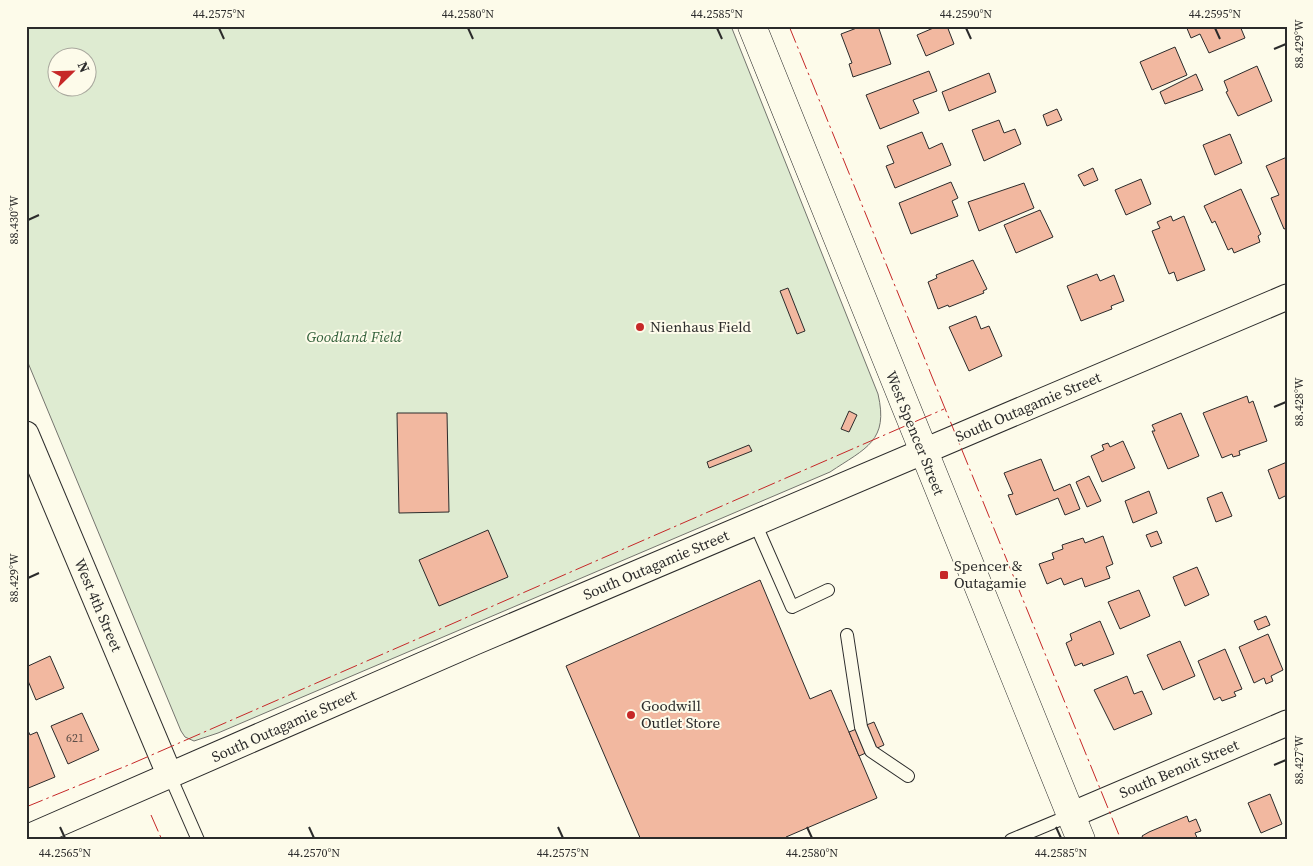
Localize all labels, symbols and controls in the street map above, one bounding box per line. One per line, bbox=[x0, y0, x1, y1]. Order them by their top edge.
text: 44.2575°N bbox=[193, 6, 245, 22]
text: 44.2580°N bbox=[442, 6, 494, 22]
text: 44.2585°N bbox=[691, 6, 743, 22]
text: 44.2590°N bbox=[940, 6, 992, 22]
text: 44.2595°N bbox=[1189, 6, 1241, 22]
text: 88.429°W bbox=[1291, 19, 1307, 69]
north arrow bbox=[48, 48, 98, 98]
text: N bbox=[73, 58, 95, 76]
text: 88.430°W bbox=[6, 195, 22, 245]
place label: Nienhaus Field bbox=[650, 316, 752, 337]
marker: Nienhaus Field bbox=[634, 321, 646, 333]
park label: Goodland Field bbox=[306, 326, 402, 347]
street label: South Outagamie Street bbox=[952, 366, 1104, 447]
street label: West Spencer Street bbox=[881, 367, 950, 498]
text: 88.428°W bbox=[1291, 377, 1307, 427]
street label: South Outagamie Street bbox=[580, 524, 732, 605]
text: 88.429°W bbox=[6, 553, 22, 603]
street label: West 4th Street bbox=[69, 555, 128, 655]
place label: Spencer & Outagamie bbox=[954, 555, 1027, 593]
marker: Spencer & Outagamie bbox=[938, 569, 950, 581]
street label: South Outagamie Street bbox=[208, 684, 360, 767]
place label: Goodwill Outlet Store bbox=[641, 695, 721, 733]
marker: Goodwill Outlet Store bbox=[625, 709, 637, 721]
house number: 621 bbox=[66, 730, 84, 746]
street label: South Benoit Street bbox=[1116, 734, 1242, 803]
text: 88.427°W bbox=[1291, 735, 1307, 785]
text: 44.2565°N bbox=[39, 845, 91, 861]
text: 44.2570°N bbox=[288, 845, 340, 861]
text: 44.2575°N bbox=[537, 845, 589, 861]
text: 44.2580°N bbox=[786, 845, 838, 861]
text: 44.2585°N bbox=[1035, 845, 1087, 861]

